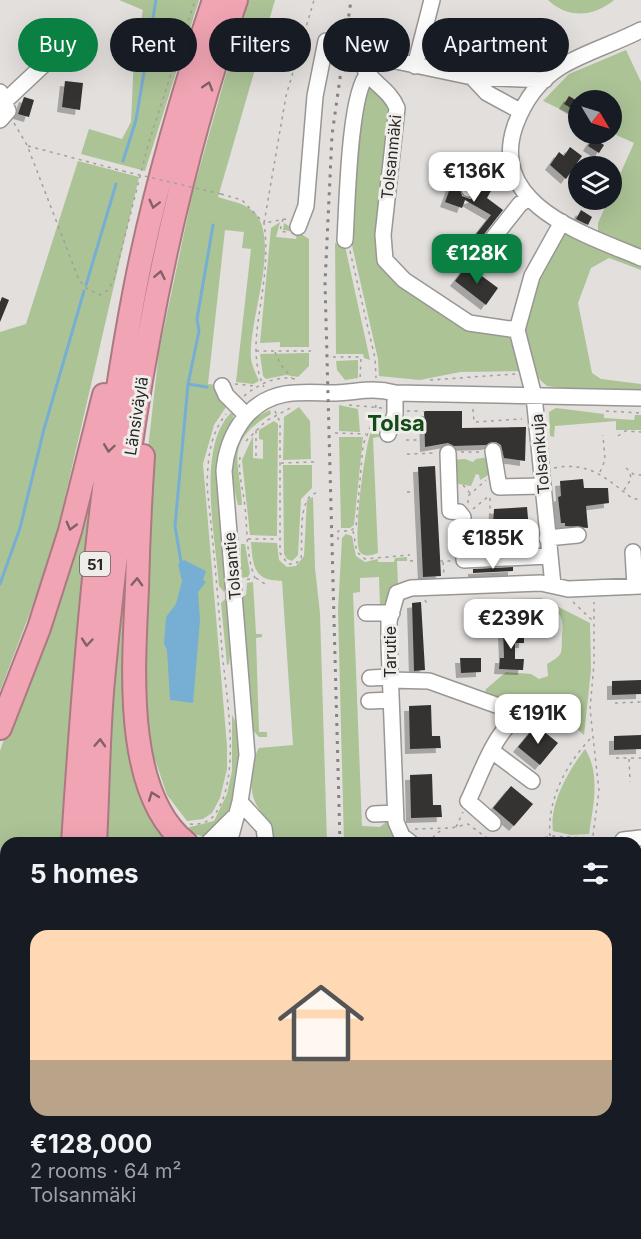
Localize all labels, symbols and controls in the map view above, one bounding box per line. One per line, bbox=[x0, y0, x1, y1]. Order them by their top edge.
chip: Buy bbox=[18, 18, 98, 72]
chip: Rent bbox=[110, 18, 197, 72]
chip: Filters bbox=[209, 18, 311, 72]
chip: New bbox=[323, 18, 410, 72]
chip: Apartment bbox=[422, 18, 569, 72]
one-way arrow bbox=[201, 81, 213, 92]
north arrow bbox=[568, 90, 622, 144]
map controls bbox=[568, 90, 622, 210]
street label: Tolsanmäki bbox=[377, 114, 405, 200]
pin: €136K bbox=[432, 152, 516, 203]
button: layers bbox=[568, 156, 622, 210]
text: €136K bbox=[443, 159, 505, 183]
one-way arrow bbox=[149, 199, 162, 209]
pin: €128K bbox=[435, 234, 519, 285]
text: €128K bbox=[446, 241, 508, 265]
one-way arrow bbox=[153, 270, 166, 280]
street label: Länsiväylä bbox=[120, 375, 152, 457]
district label: Tolsa bbox=[367, 410, 425, 436]
street label: Tolsankuja bbox=[527, 413, 553, 495]
one-way arrow bbox=[103, 444, 115, 453]
pin: €185K bbox=[451, 519, 535, 570]
one-way arrow bbox=[66, 521, 79, 531]
text: €185K bbox=[462, 526, 524, 550]
street label: Tolsantie bbox=[219, 531, 245, 601]
road number: 51 bbox=[80, 552, 110, 576]
one-way arrow bbox=[131, 578, 143, 587]
pin: €239K bbox=[469, 599, 553, 650]
text: €239K bbox=[478, 606, 544, 630]
street label: Tarutie bbox=[380, 626, 400, 678]
one-way arrow bbox=[81, 638, 94, 647]
pin: €191K bbox=[496, 694, 580, 745]
text: €191K bbox=[509, 701, 567, 725]
one-way arrow bbox=[93, 738, 106, 747]
one-way arrow bbox=[148, 791, 161, 802]
icon: filters bbox=[579, 857, 612, 890]
text: 5 homes bbox=[30, 858, 139, 889]
icon: home bbox=[267, 969, 375, 1077]
text: €128,000 bbox=[30, 1128, 152, 1159]
text: 2 rooms · 64 m² bbox=[30, 1159, 181, 1183]
text: Tolsanmäki bbox=[30, 1183, 136, 1207]

